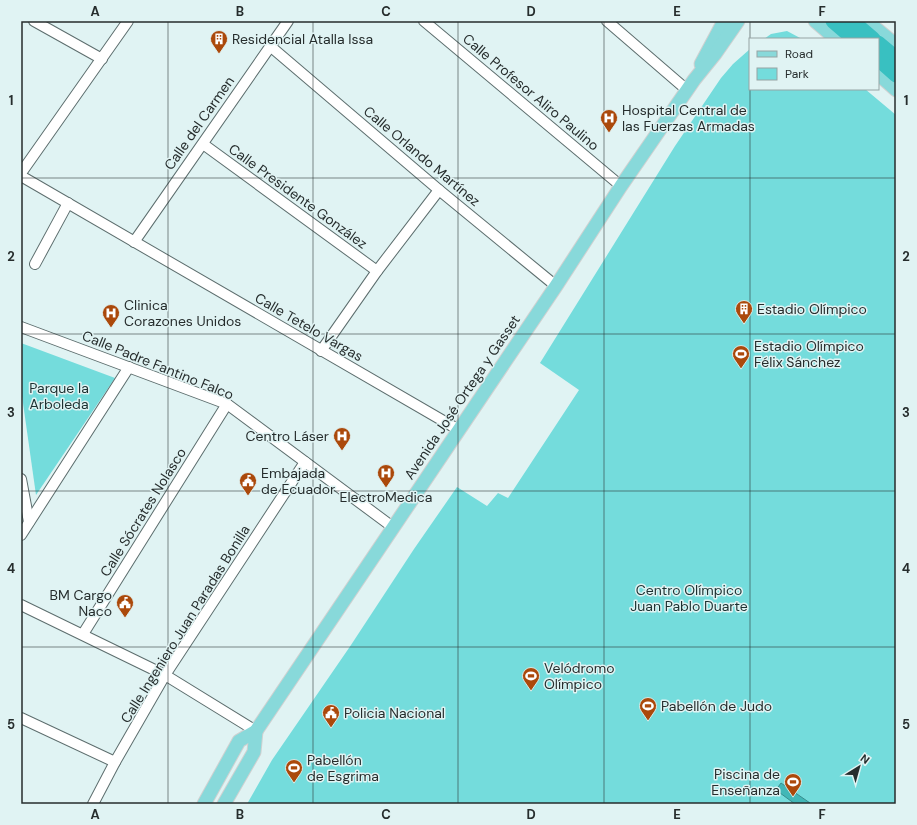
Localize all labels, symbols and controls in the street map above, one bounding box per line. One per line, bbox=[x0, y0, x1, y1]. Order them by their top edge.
text: A bbox=[90, 3, 100, 20]
text: B bbox=[236, 3, 244, 20]
text: C bbox=[381, 3, 391, 20]
text: D bbox=[526, 3, 536, 20]
text: E bbox=[673, 3, 681, 20]
text: F bbox=[818, 3, 826, 20]
building icon: Residencial Atalla Issa bbox=[209, 29, 229, 54]
place label: Residencial Atalla Issa bbox=[232, 30, 373, 48]
street label: Calle Profesor Aliro Paulino bbox=[459, 30, 603, 154]
legend bbox=[749, 38, 879, 90]
text: Road bbox=[785, 46, 813, 62]
text: Park bbox=[785, 66, 809, 82]
street label: Calle del Carmen bbox=[160, 73, 238, 173]
text: 1 bbox=[9, 92, 13, 109]
text: 1 bbox=[904, 92, 908, 109]
place label: Hospital Central de las Fuerzas Armadas bbox=[622, 101, 755, 135]
street label: Calle Orlando Martínez bbox=[360, 102, 484, 210]
hospital icon: Hospital Central de las Fuerzas Armadas bbox=[599, 108, 619, 133]
street label: Calle Presidente González bbox=[225, 140, 371, 252]
text: 2 bbox=[7, 248, 15, 265]
text: 2 bbox=[902, 248, 910, 265]
street label: Calle Tetelo Vargas bbox=[252, 289, 366, 365]
place label: Clinica Corazones Unidos bbox=[124, 296, 241, 330]
building icon: Estadio Olímpico bbox=[734, 299, 754, 324]
place label: Estadio Olímpico bbox=[757, 300, 867, 318]
hospital icon: Clinica Corazones Unidos bbox=[101, 303, 121, 328]
street label: Avenida José Ortega y Gasset bbox=[400, 311, 524, 483]
street label: Calle Padre Fantino Falco bbox=[80, 326, 236, 404]
place label: Estadio Olímpico Félix Sánchez bbox=[754, 337, 864, 371]
sports icon: Estadio Olímpico Félix Sánchez bbox=[731, 344, 751, 369]
park label: Parque la Arboleda bbox=[29, 379, 89, 413]
text: 3 bbox=[7, 404, 15, 421]
text: 3 bbox=[902, 404, 910, 421]
hospital icon: Centro Láser bbox=[332, 426, 352, 451]
place label: Centro Láser bbox=[245, 427, 329, 445]
street label: Calle Sócrates Nolasco bbox=[96, 444, 190, 580]
hospital icon: ElectroMedica bbox=[376, 463, 396, 488]
place label: Embajada de Ecuador bbox=[261, 464, 335, 498]
public building icon: Embajada de Ecuador bbox=[238, 471, 258, 496]
place label: ElectroMedica bbox=[340, 488, 433, 506]
street label: Calle Ingeniero Juan Paradas Bonilla bbox=[116, 522, 254, 726]
text: 4 bbox=[7, 560, 15, 577]
text: 4 bbox=[902, 560, 910, 577]
park label: Centro Olímpico Juan Pablo Duarte bbox=[630, 581, 748, 615]
place label: BM Cargo Naco bbox=[50, 586, 112, 620]
public building icon: BM Cargo Naco bbox=[115, 593, 135, 618]
place label: Velódromo Olímpico bbox=[544, 659, 615, 693]
sports icon: Velódromo Olímpico bbox=[521, 666, 541, 691]
sports icon: Pabellón de Judo bbox=[638, 696, 658, 721]
place label: Pabellón de Judo bbox=[661, 697, 772, 715]
public building icon: Policia Nacional bbox=[321, 703, 341, 728]
place label: Policia Nacional bbox=[344, 704, 445, 722]
text: 5 bbox=[7, 716, 15, 733]
text: 5 bbox=[902, 716, 910, 733]
north arrow bbox=[839, 747, 879, 787]
place label: Pabellón de Esgrima bbox=[307, 751, 379, 785]
text: N bbox=[858, 751, 872, 767]
sports icon: Pabellón de Esgrima bbox=[284, 758, 304, 783]
place label: Piscina de Enseñanza bbox=[711, 765, 780, 799]
sports icon: Piscina de Enseñanza bbox=[783, 772, 803, 797]
text: A bbox=[90, 806, 100, 823]
text: B bbox=[236, 806, 244, 823]
text: C bbox=[381, 806, 391, 823]
text: D bbox=[526, 806, 536, 823]
text: E bbox=[673, 806, 681, 823]
text: F bbox=[818, 806, 826, 823]

